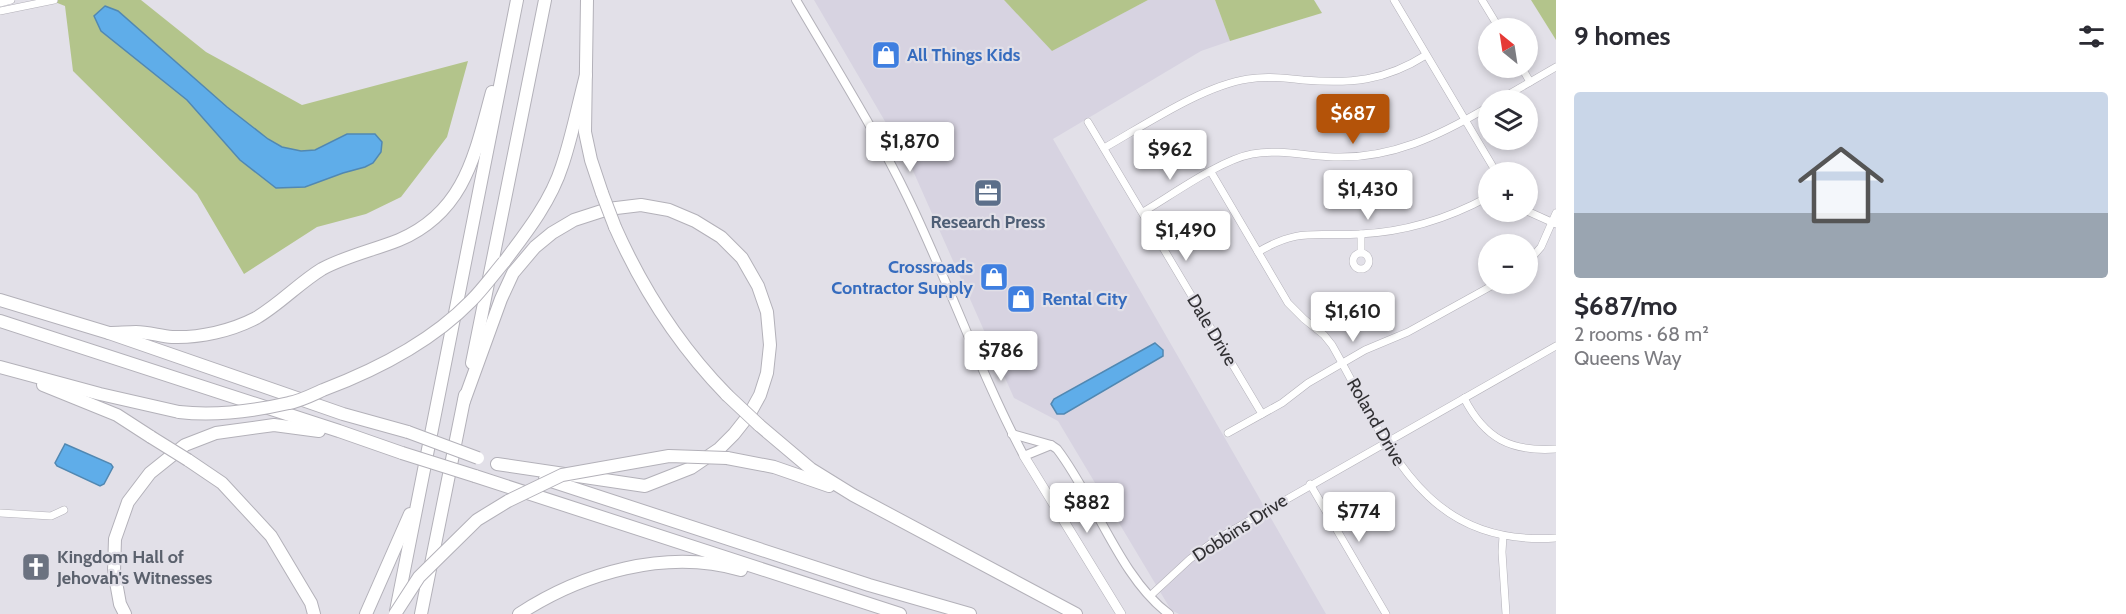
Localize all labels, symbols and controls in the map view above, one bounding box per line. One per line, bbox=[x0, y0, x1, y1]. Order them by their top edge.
north arrow bbox=[1478, 18, 1538, 78]
map controls bbox=[1478, 18, 1538, 294]
text: 9 homes bbox=[1574, 20, 1671, 52]
icon: filters bbox=[2075, 20, 2108, 53]
shop icon: All Things Kids bbox=[870, 39, 902, 71]
place label: All Things Kids bbox=[907, 44, 1021, 66]
button: layers bbox=[1478, 90, 1538, 150]
pin: $687 bbox=[1317, 94, 1389, 145]
text: $687 bbox=[1330, 101, 1376, 125]
pin: $1,870 bbox=[861, 122, 959, 173]
text: $1,870 bbox=[880, 129, 940, 153]
pin: $962 bbox=[1134, 130, 1206, 181]
icon: home bbox=[1787, 131, 1895, 239]
text: $962 bbox=[1148, 137, 1192, 161]
button: + bbox=[1478, 162, 1538, 222]
pin: $1,430 bbox=[1319, 170, 1417, 221]
office icon: Research Press bbox=[972, 177, 1004, 209]
text: $1,430 bbox=[1338, 177, 1398, 201]
place label: Research Press bbox=[931, 211, 1046, 233]
pin: $1,490 bbox=[1137, 211, 1235, 262]
text: $1,490 bbox=[1155, 218, 1217, 242]
button: − bbox=[1478, 234, 1538, 294]
place label: Crossroads Contractor Supply bbox=[831, 256, 973, 299]
shop icon: Crossroads Contractor Supply bbox=[978, 261, 1010, 293]
shop icon: Rental City bbox=[1005, 283, 1037, 315]
place label: Rental City bbox=[1042, 288, 1128, 310]
street label: Dale Drive bbox=[1182, 290, 1242, 370]
text: $687/mo bbox=[1574, 290, 1677, 322]
pin: $1,610 bbox=[1304, 292, 1402, 343]
text: $1,610 bbox=[1325, 299, 1381, 323]
text: 2 rooms · 68 m² bbox=[1574, 322, 1709, 346]
pin: $786 bbox=[965, 331, 1037, 382]
text: $786 bbox=[978, 338, 1024, 362]
text: Queens Way bbox=[1574, 346, 1682, 370]
street label: Roland Drive bbox=[1342, 374, 1410, 470]
pin: $882 bbox=[1051, 483, 1123, 534]
street label: Dobbins Drive bbox=[1188, 489, 1292, 567]
text: $882 bbox=[1064, 490, 1110, 514]
pin: $774 bbox=[1323, 492, 1395, 543]
text: $774 bbox=[1337, 499, 1381, 523]
place label: Kingdom Hall of Jehovah's Witnesses bbox=[56, 546, 213, 589]
church icon: Kingdom Hall of Jehovah's Witnesses bbox=[20, 551, 52, 583]

